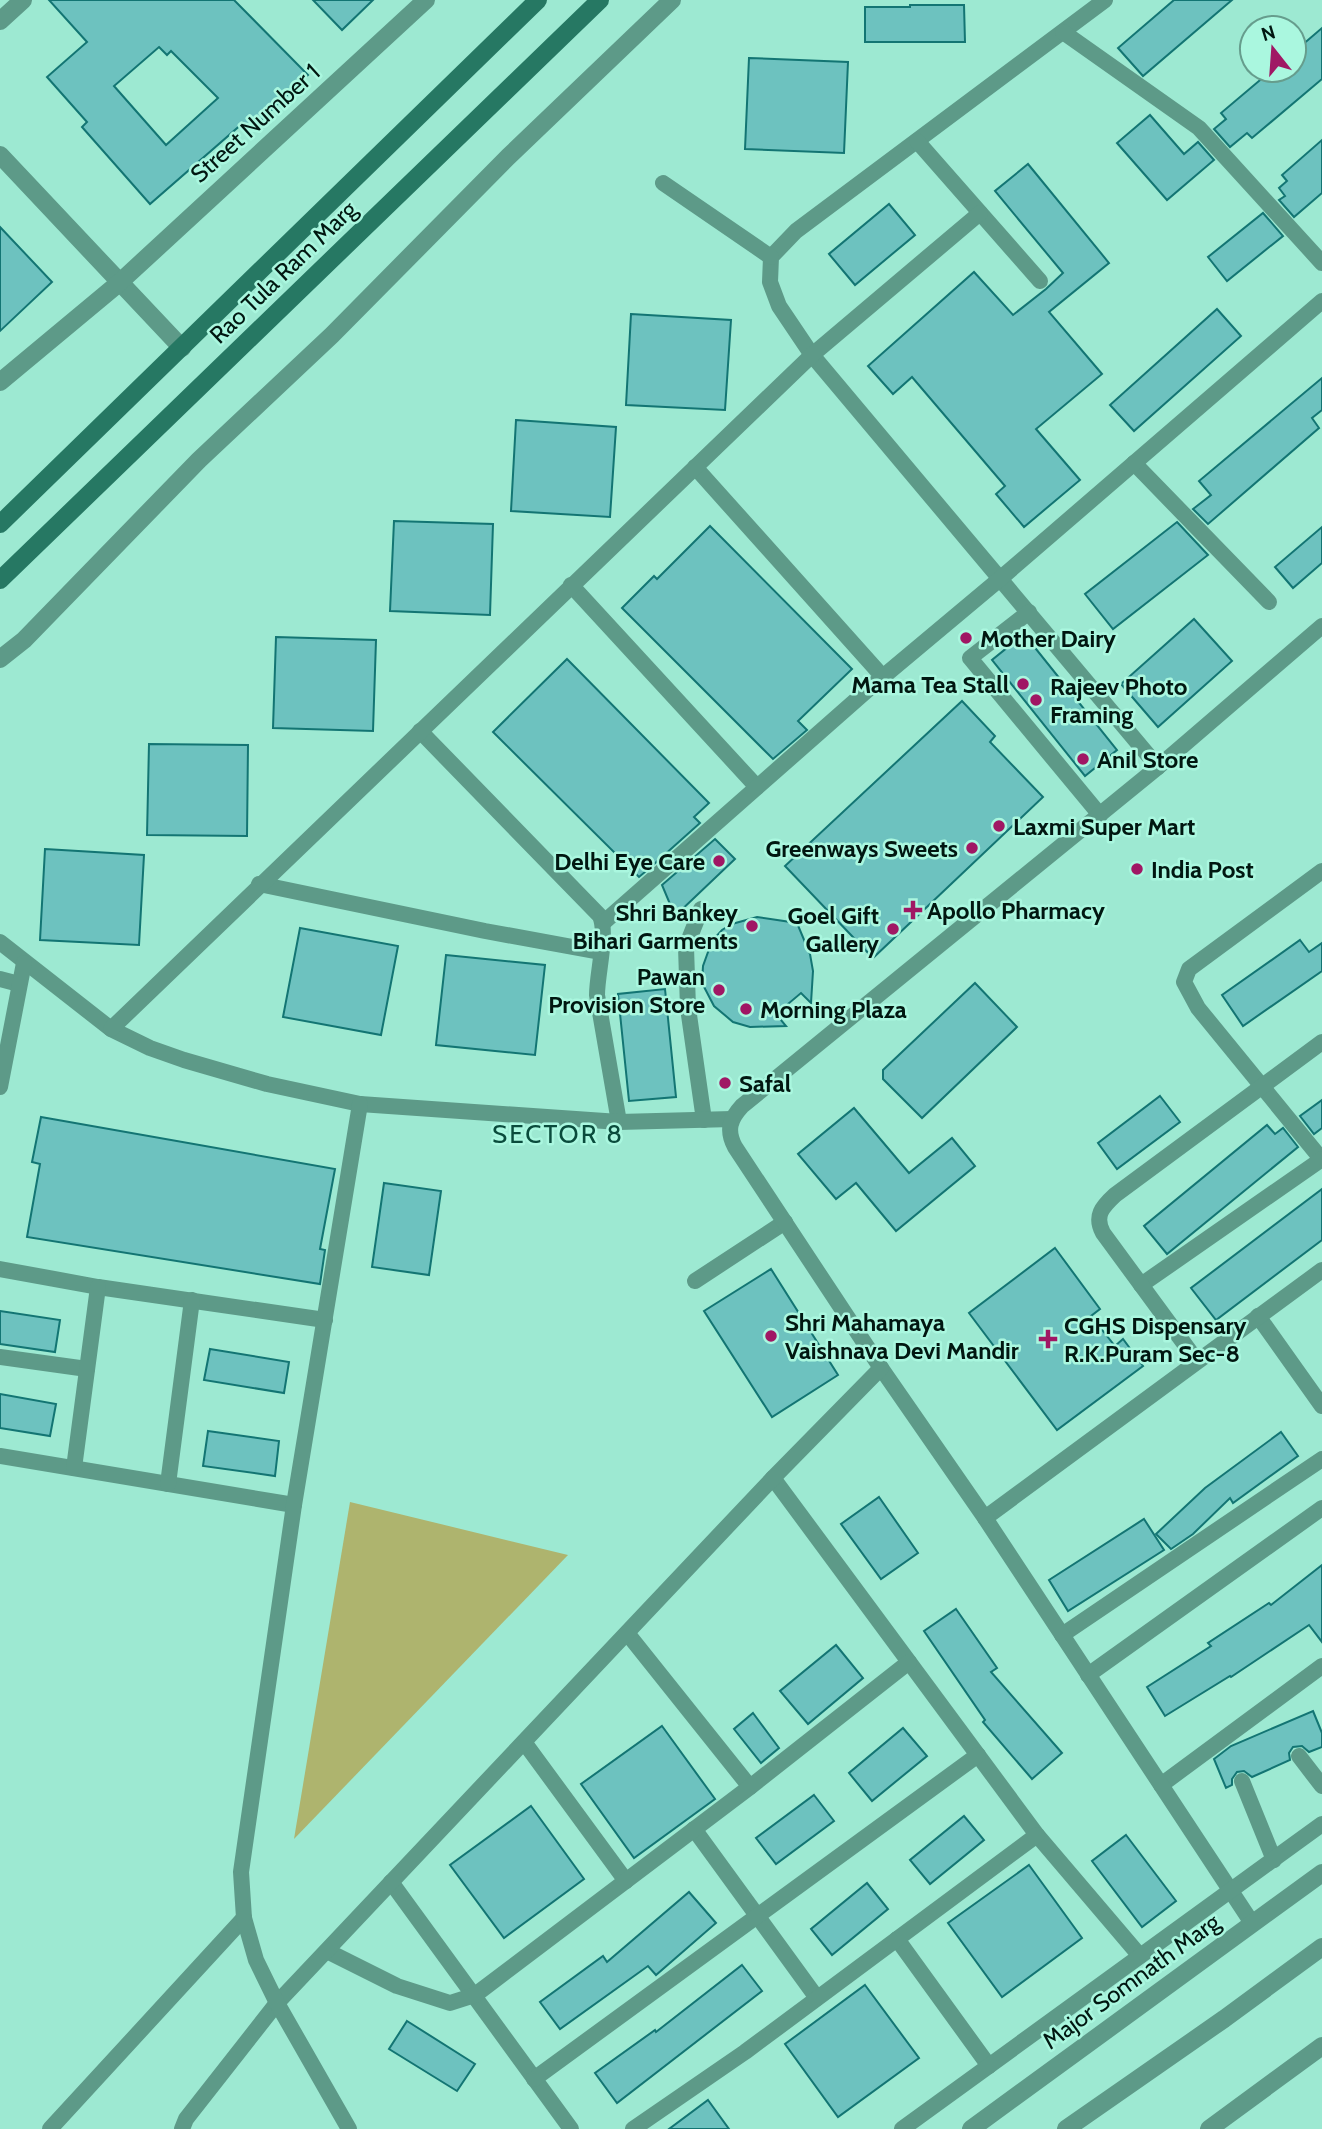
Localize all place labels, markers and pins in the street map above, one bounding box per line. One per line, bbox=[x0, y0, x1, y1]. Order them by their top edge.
place label: Mother Dairy bbox=[980, 624, 1116, 653]
marker: Mother Dairy bbox=[958, 630, 974, 646]
place label: Mama Tea Stall bbox=[851, 670, 1009, 699]
place label: Rajeev Photo Framing bbox=[1050, 672, 1188, 729]
marker: Mama Tea Stall bbox=[1015, 676, 1031, 692]
marker: Rajeev Photo Framing bbox=[1028, 692, 1044, 708]
place label: Anil Store bbox=[1097, 745, 1198, 774]
marker: Anil Store bbox=[1075, 751, 1091, 767]
place label: Laxmi Super Mart bbox=[1013, 812, 1195, 841]
marker: Laxmi Super Mart bbox=[991, 818, 1007, 834]
place label: Greenways Sweets bbox=[766, 834, 958, 863]
marker: Greenways Sweets bbox=[964, 840, 980, 856]
place label: Delhi Eye Care bbox=[554, 847, 705, 876]
marker: Delhi Eye Care bbox=[711, 853, 727, 869]
place label: India Post bbox=[1151, 855, 1254, 884]
marker: India Post bbox=[1129, 861, 1145, 877]
place label: Apollo Pharmacy bbox=[927, 896, 1105, 925]
place label: Shri Bankey Bihari Garments bbox=[573, 898, 738, 955]
place label: Goel Gift Gallery bbox=[787, 901, 879, 958]
marker: Apollo Pharmacy bbox=[905, 902, 921, 918]
marker: Shri Bankey Bihari Garments bbox=[744, 918, 760, 934]
marker: Goel Gift Gallery bbox=[885, 921, 901, 937]
place label: Pawan Provision Store bbox=[548, 962, 705, 1019]
marker: Pawan Provision Store bbox=[711, 982, 727, 998]
place label: Morning Plaza bbox=[760, 995, 907, 1024]
marker: Morning Plaza bbox=[738, 1001, 754, 1017]
place label: Safal bbox=[739, 1069, 791, 1098]
marker: Safal bbox=[717, 1075, 733, 1091]
place label: Shri Mahamaya Vaishnava Devi Mandir bbox=[785, 1308, 1019, 1365]
place label: CGHS Dispensary R.K.Puram Sec-8 bbox=[1064, 1311, 1247, 1368]
marker: Shri Mahamaya Vaishnava Devi Mandir bbox=[763, 1328, 779, 1344]
marker: CGHS Dispensary R.K.Puram Sec-8 bbox=[1038, 1329, 1058, 1349]

